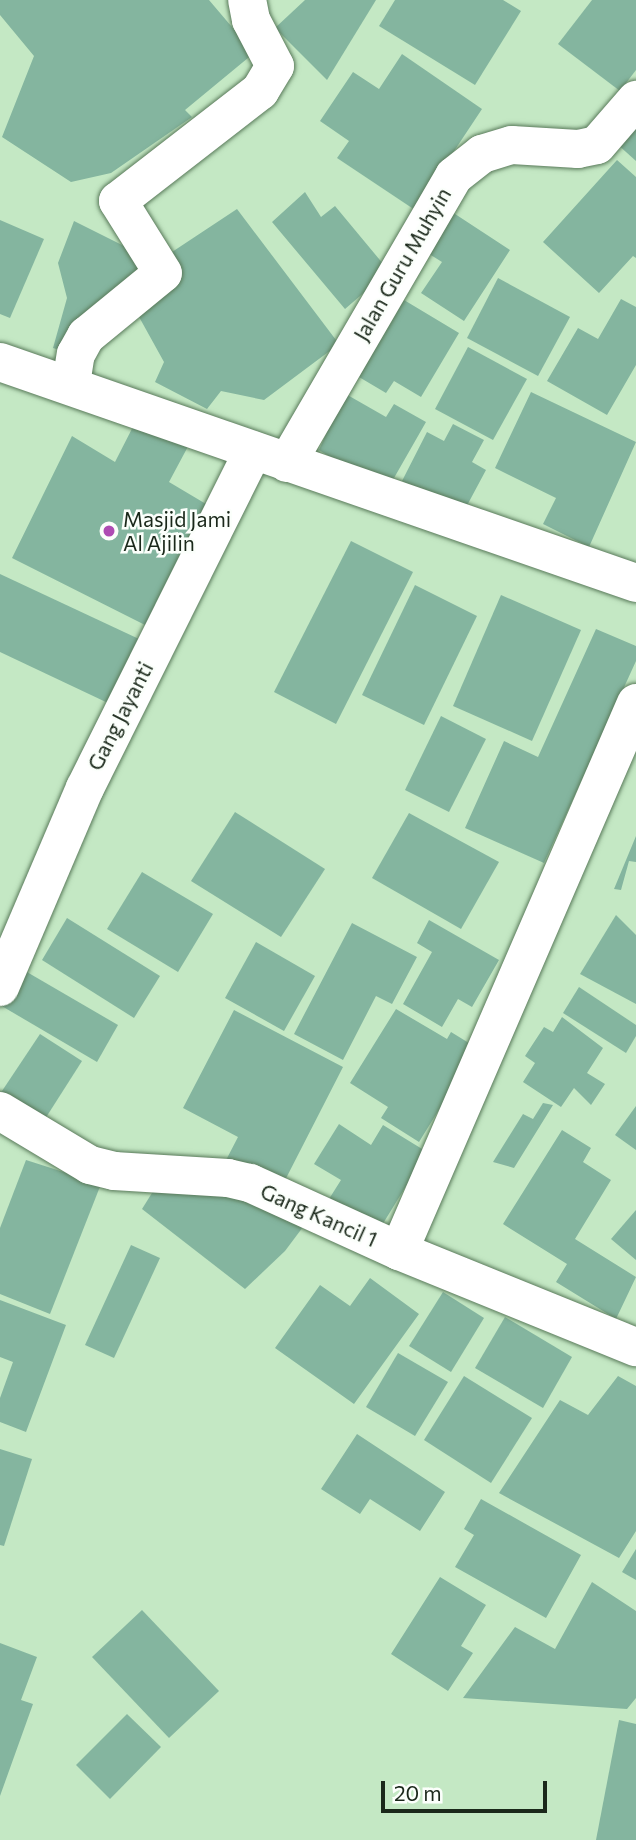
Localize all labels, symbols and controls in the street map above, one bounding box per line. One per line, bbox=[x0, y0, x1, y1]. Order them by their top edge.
street label: Jalan Guru Muhyin bbox=[348, 183, 456, 345]
place label: Masjid Jami Al Ajilin bbox=[123, 506, 231, 556]
marker: Masjid Jami Al Ajilin bbox=[101, 523, 117, 539]
street label: Gang Jayanti bbox=[82, 658, 158, 774]
street label: Gang Kancil 1 bbox=[257, 1178, 381, 1252]
scale bar bbox=[384, 1766, 550, 1810]
text: 20 m bbox=[394, 1780, 442, 1805]

